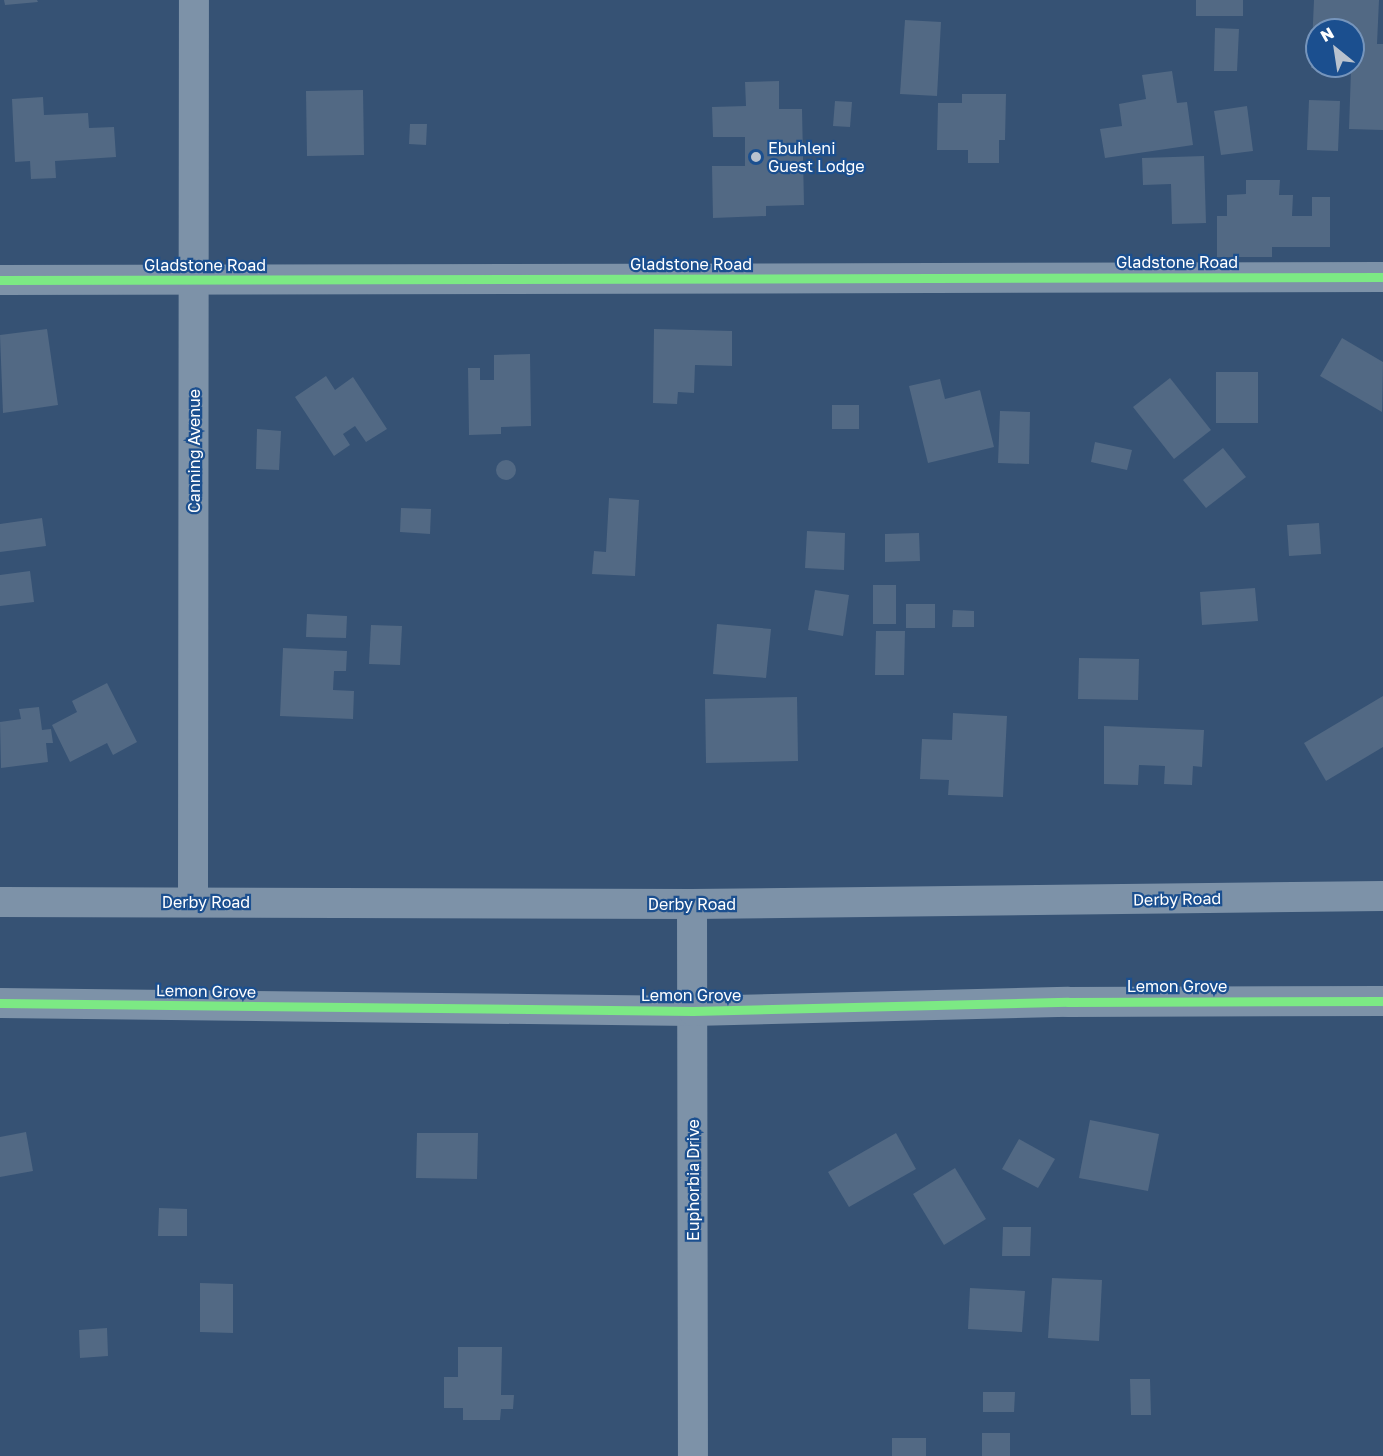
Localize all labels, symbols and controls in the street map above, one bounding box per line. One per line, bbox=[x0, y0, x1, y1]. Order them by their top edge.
north arrow bbox=[1305, 18, 1365, 78]
text: N bbox=[1317, 22, 1337, 46]
place label: Ebuhleni Guest Lodge bbox=[768, 138, 865, 176]
marker: Ebuhleni Guest Lodge bbox=[749, 150, 763, 164]
street label: Gladstone Road bbox=[1116, 252, 1238, 272]
street label: Gladstone Road bbox=[630, 254, 752, 274]
street label: Gladstone Road bbox=[144, 255, 266, 275]
street label: Canning Avenue bbox=[184, 389, 204, 513]
street label: Derby Road bbox=[1133, 889, 1221, 909]
street label: Derby Road bbox=[162, 892, 250, 912]
street label: Derby Road bbox=[648, 894, 736, 914]
street label: Lemon Grove bbox=[1127, 976, 1227, 996]
street label: Lemon Grove bbox=[156, 981, 256, 1001]
street label: Lemon Grove bbox=[641, 985, 741, 1005]
street label: Euphorbia Drive bbox=[683, 1119, 703, 1241]

